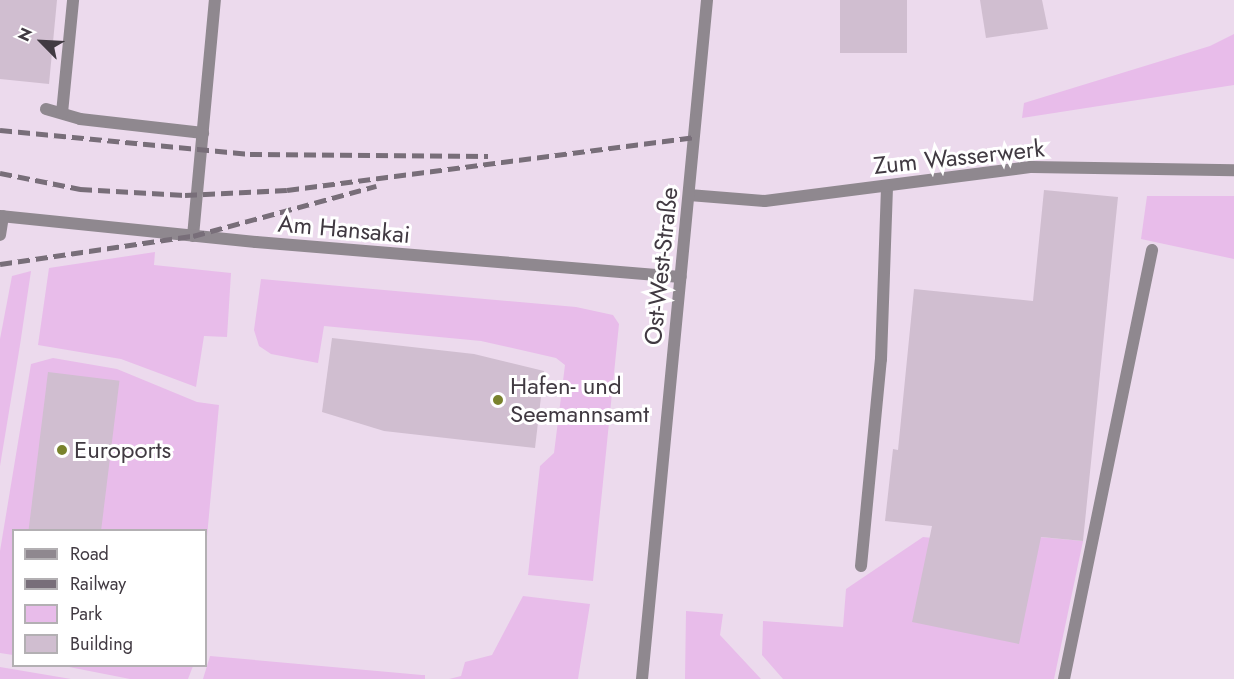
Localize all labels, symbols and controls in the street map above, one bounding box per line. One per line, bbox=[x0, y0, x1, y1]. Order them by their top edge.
north arrow bbox=[12, 12, 72, 72]
text: N bbox=[12, 24, 38, 45]
street label: Zum Wasserwerk bbox=[872, 134, 1046, 180]
street label: Ost-West-Straße bbox=[638, 186, 684, 346]
street label: Am Hansakai bbox=[277, 209, 411, 249]
place label: Hafen- und Seemannsamt bbox=[510, 372, 649, 428]
marker: Hafen- und Seemannsamt bbox=[491, 393, 505, 407]
place label: Euroports bbox=[74, 436, 171, 464]
marker: Euroports bbox=[55, 443, 69, 457]
legend bbox=[12, 529, 207, 667]
text: Road bbox=[70, 541, 109, 567]
text: Railway bbox=[70, 571, 126, 597]
text: Park bbox=[70, 601, 102, 627]
text: Building bbox=[70, 631, 133, 657]

